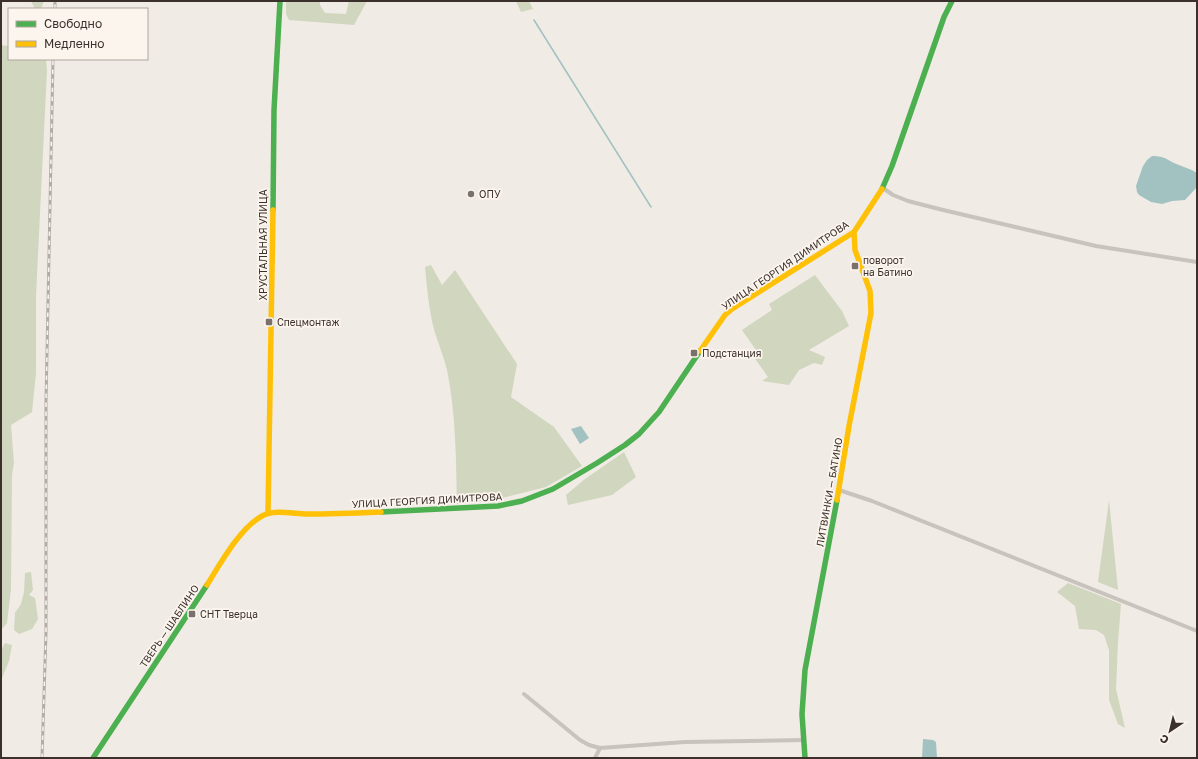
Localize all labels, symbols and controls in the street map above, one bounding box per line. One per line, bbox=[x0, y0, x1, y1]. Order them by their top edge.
legend bbox=[8, 8, 148, 60]
text: Свободно bbox=[44, 16, 102, 31]
text: Медленно bbox=[44, 36, 104, 51]
place label: ОПУ bbox=[479, 188, 501, 200]
street label: ХРУСТАЛЬНАЯ УЛИЦА bbox=[257, 189, 269, 301]
marker: ОПУ bbox=[466, 189, 476, 199]
street label: УЛИЦА ГЕОРГИЯ ДИМИТРОВА bbox=[719, 218, 851, 312]
place label: поворот на Батино bbox=[863, 254, 913, 278]
marker: поворот на Батино bbox=[850, 261, 860, 271]
place label: Спецмонтаж bbox=[277, 316, 339, 328]
marker: Спецмонтаж bbox=[264, 317, 274, 327]
place label: Подстанция bbox=[702, 347, 761, 359]
marker: Подстанция bbox=[689, 348, 699, 358]
street label: ЛИТВИНКИ — БАТИНО bbox=[813, 436, 845, 548]
street label: УЛИЦА ГЕОРГИЯ ДИМИТРОВА bbox=[351, 490, 503, 510]
street label: ТВЕРЬ — ШАБЛИНО bbox=[137, 582, 201, 670]
place label: СНТ Тверца bbox=[200, 608, 258, 620]
marker: СНТ Тверца bbox=[187, 609, 197, 619]
north arrow bbox=[1150, 711, 1190, 751]
text: С bbox=[1157, 732, 1171, 747]

